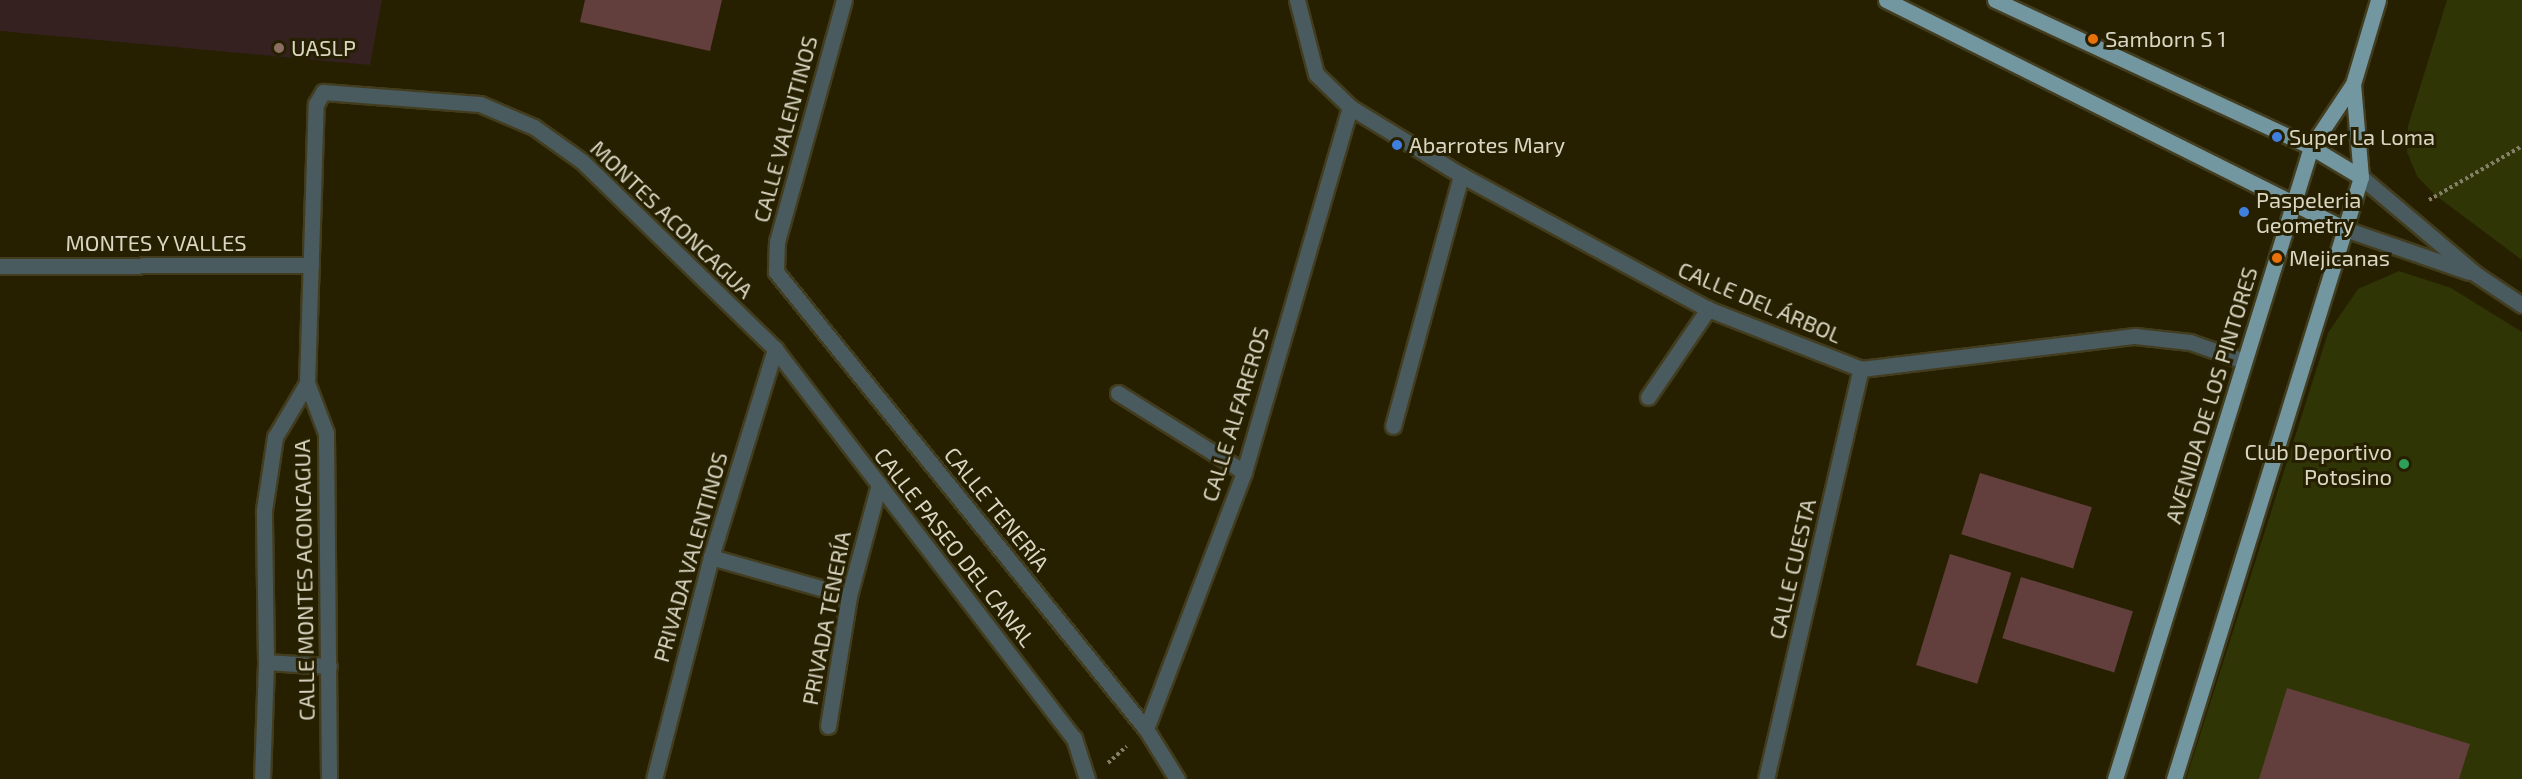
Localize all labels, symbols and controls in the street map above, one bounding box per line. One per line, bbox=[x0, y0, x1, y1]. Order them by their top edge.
place label: Samborn S 1 bbox=[2105, 26, 2226, 52]
marker: Samborn S 1 bbox=[2086, 32, 2100, 46]
street label: CALLE VALENTINOS bbox=[747, 33, 823, 225]
place label: UASLP bbox=[291, 35, 356, 61]
marker: UASLP bbox=[272, 41, 286, 55]
place label: Super La Loma bbox=[2289, 124, 2436, 150]
marker: Super La Loma bbox=[2270, 130, 2284, 144]
place label: Abarrotes Mary bbox=[1409, 132, 1565, 158]
street label: MONTES ACONCAGUA bbox=[585, 134, 759, 304]
marker: Abarrotes Mary bbox=[1390, 138, 1404, 152]
place label: Paspeleria Geometry bbox=[2256, 186, 2361, 237]
marker: Paspeleria Geometry bbox=[2237, 205, 2251, 219]
street label: MONTES Y VALLES bbox=[65, 230, 247, 256]
place label: Mejicanas bbox=[2289, 245, 2390, 271]
marker: Mejicanas bbox=[2270, 251, 2284, 265]
street label: CALLE DEL ÁRBOL bbox=[1674, 255, 1846, 349]
street label: AVENIDA DE LOS PINTORES bbox=[2159, 263, 2263, 527]
street label: CALLE ALFAREROS bbox=[1196, 323, 1274, 505]
place label: Club Deportivo Potosino bbox=[2245, 438, 2392, 490]
street label: CALLE MONTES ACONCAGUA bbox=[288, 439, 320, 721]
street label: CALLE PASEO DEL CANAL bbox=[869, 442, 1041, 652]
street label: CALLE TENERÍA bbox=[939, 442, 1055, 576]
street label: PRIVADA VALENTINOS bbox=[647, 448, 733, 666]
marker: Club Deportivo Potosino bbox=[2397, 457, 2411, 471]
street label: CALLE CUESTA bbox=[1763, 496, 1821, 642]
street label: PRIVADA TENERÍA bbox=[796, 528, 856, 708]

